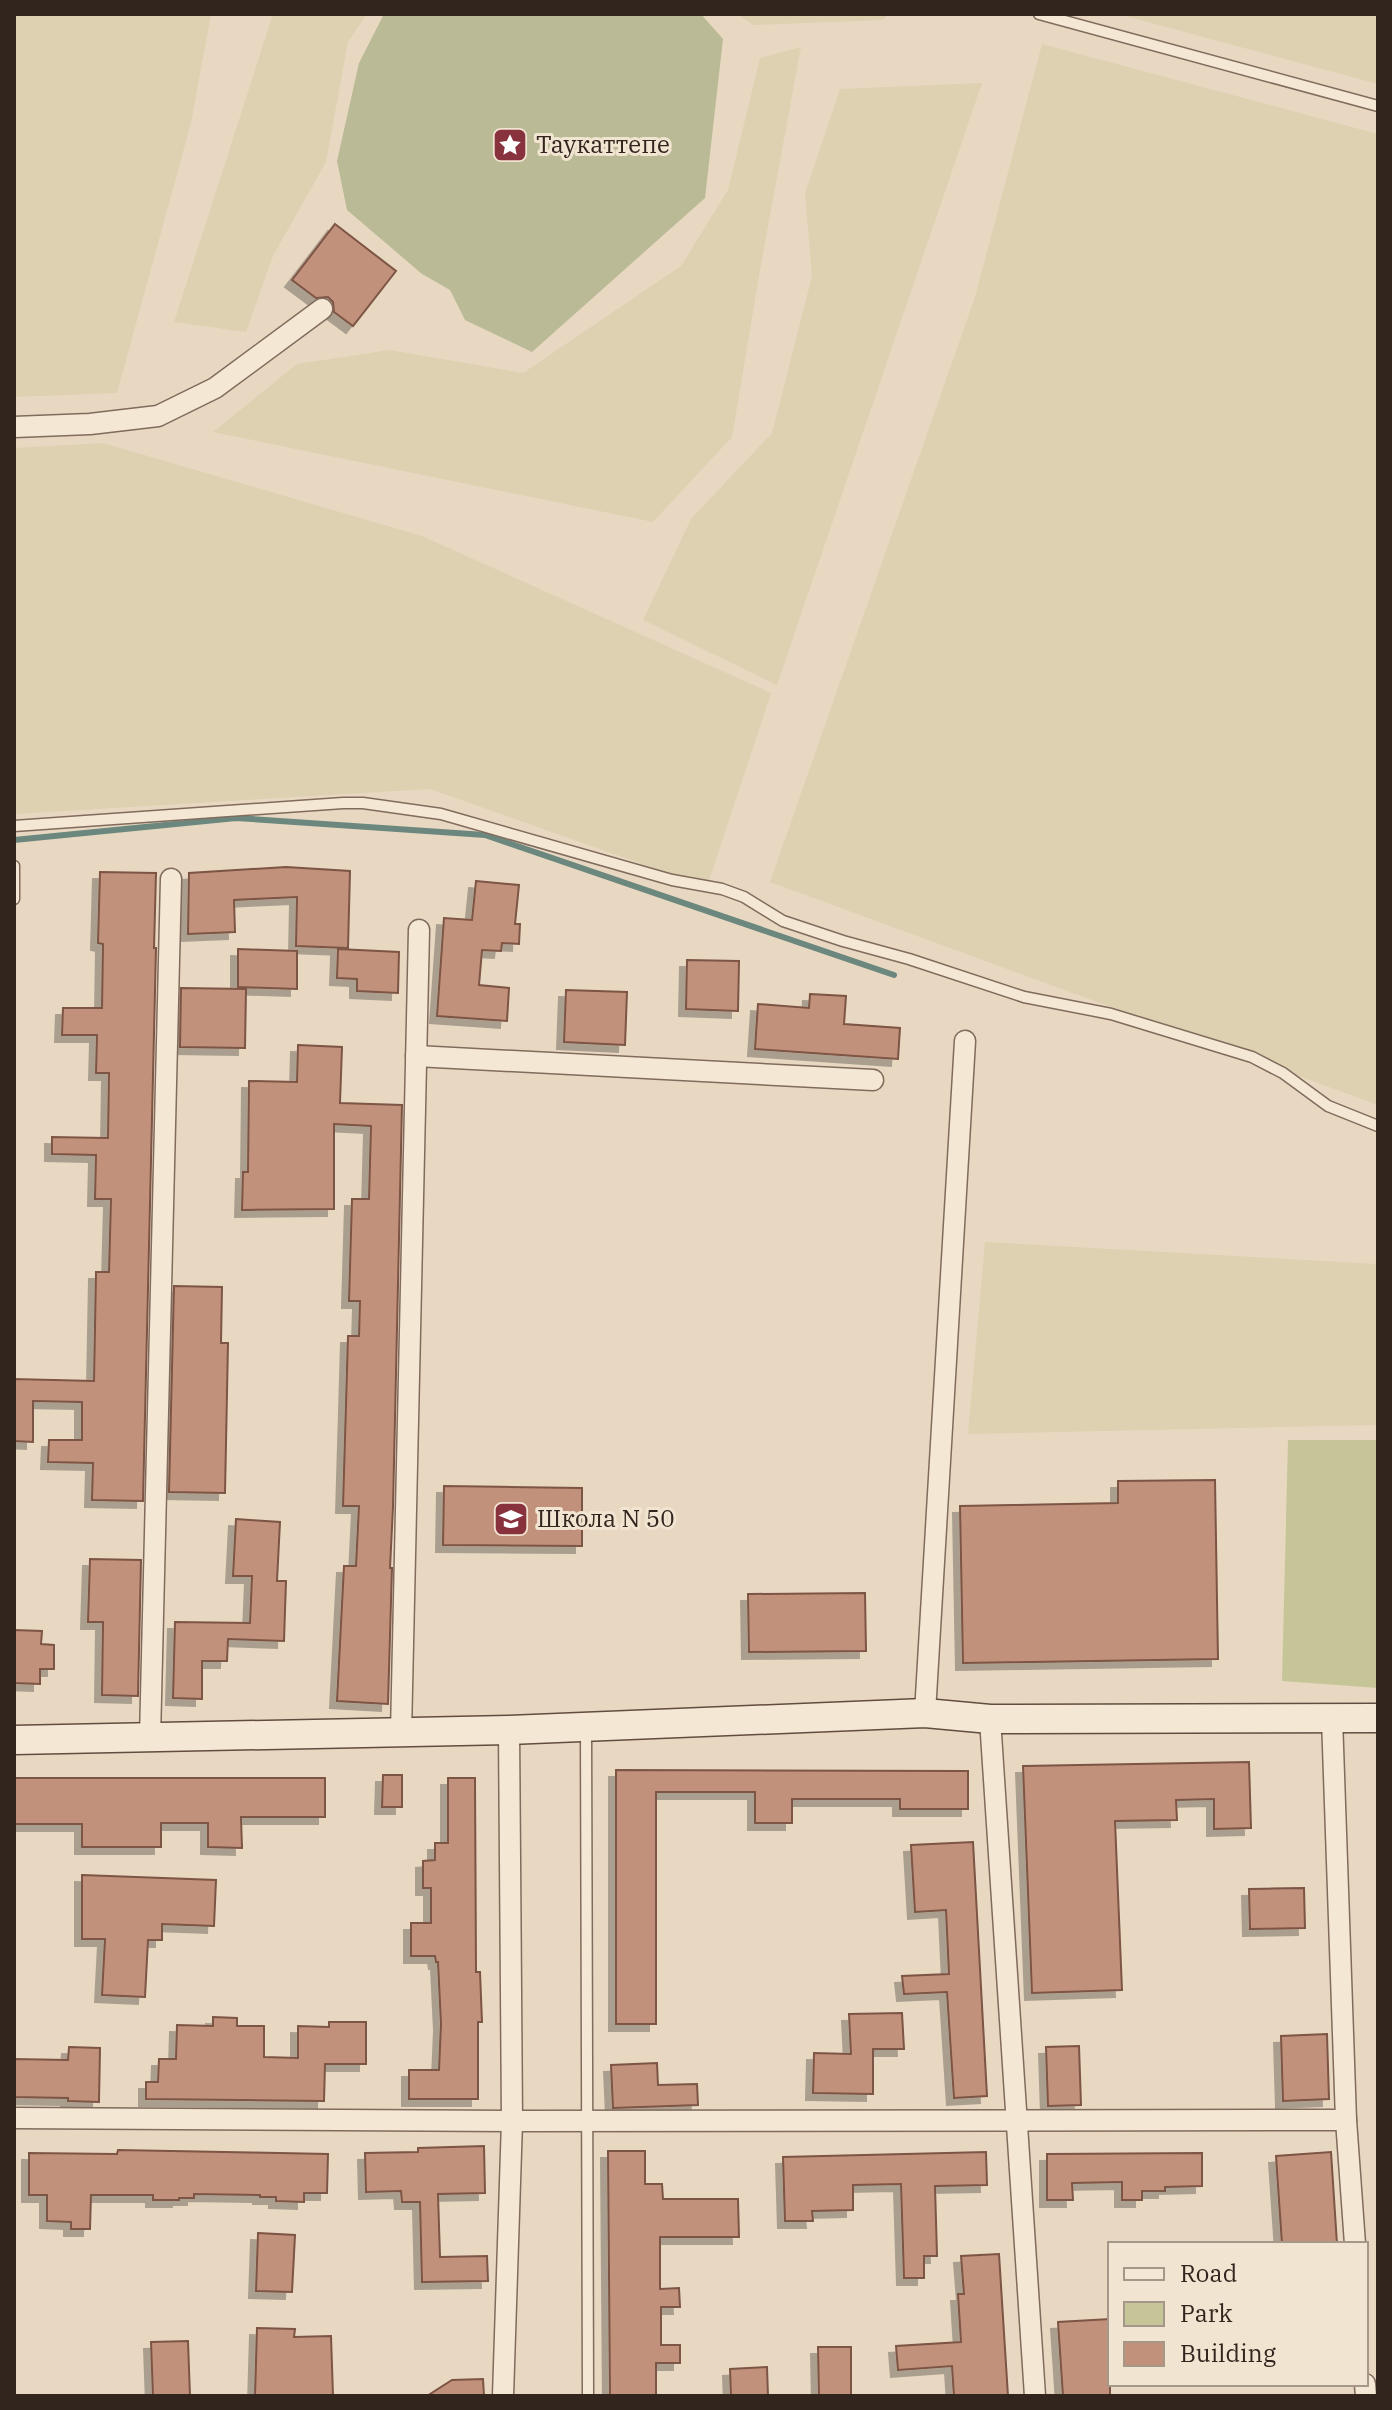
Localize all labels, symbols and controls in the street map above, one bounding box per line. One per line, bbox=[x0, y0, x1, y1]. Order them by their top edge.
place icon: Таукаттепе bbox=[491, 126, 529, 164]
place label: Таукаттепе bbox=[536, 128, 670, 160]
school or university icon: Школа N 50 bbox=[492, 1500, 530, 1538]
place label: Школа N 50 bbox=[537, 1502, 675, 1534]
legend bbox=[1108, 2242, 1368, 2386]
text: Road bbox=[1180, 2257, 1237, 2289]
text: Park bbox=[1180, 2297, 1232, 2329]
text: Building bbox=[1180, 2337, 1276, 2369]

